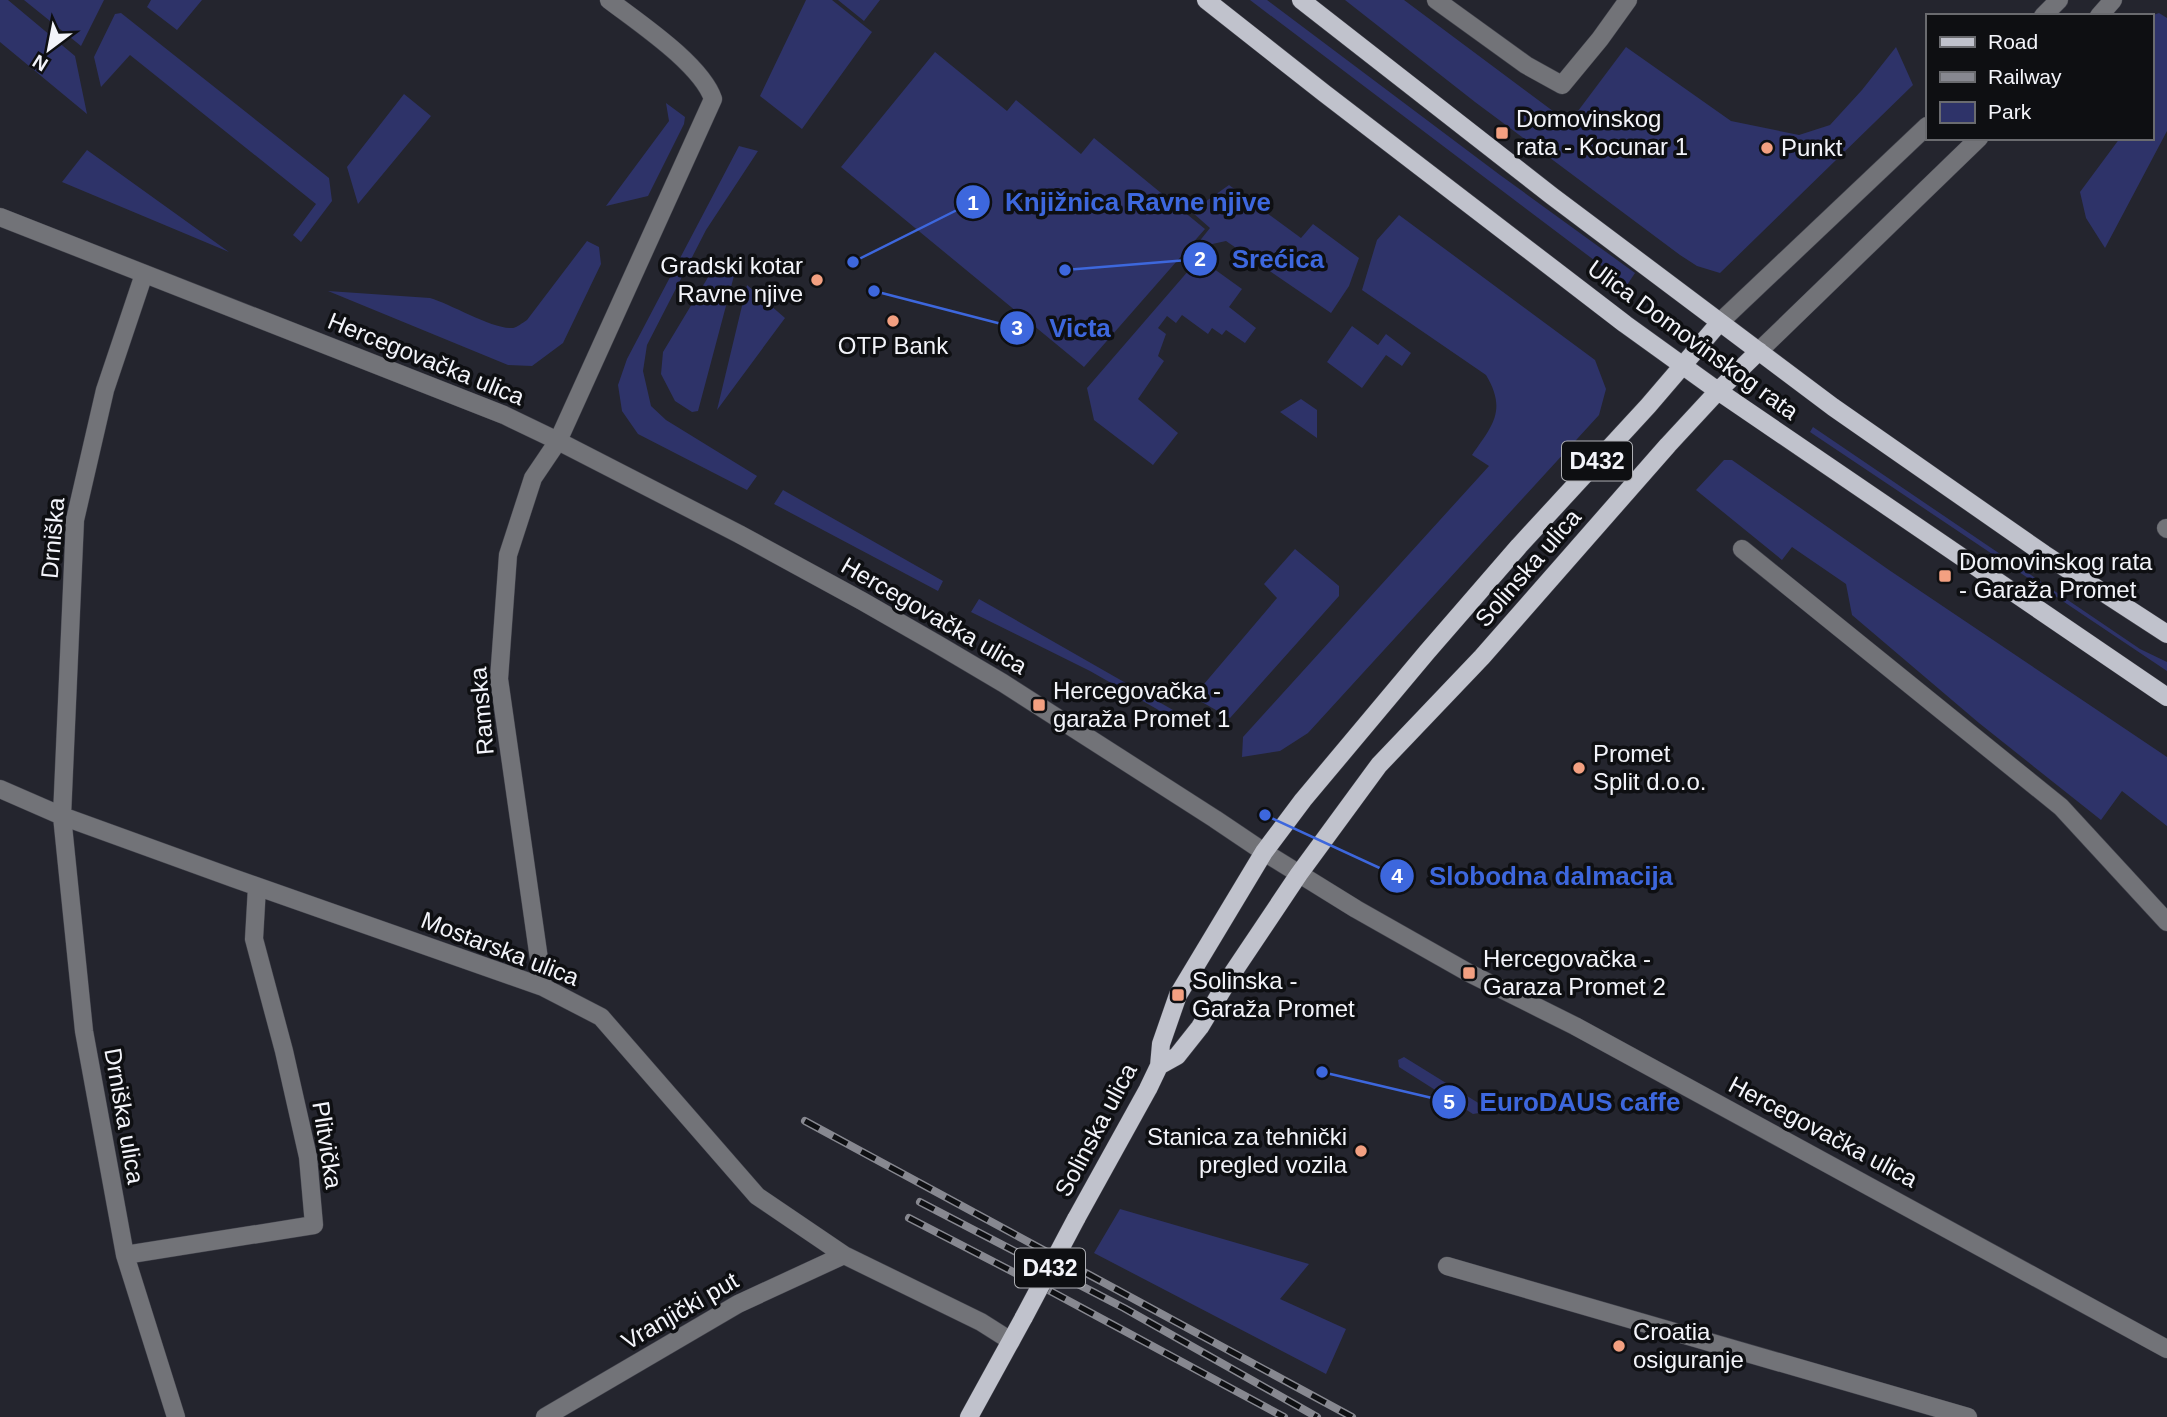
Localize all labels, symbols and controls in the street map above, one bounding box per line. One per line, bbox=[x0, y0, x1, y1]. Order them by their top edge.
north arrow bbox=[14, 14, 84, 84]
legend bbox=[1926, 14, 2153, 140]
text: Road bbox=[1988, 30, 2038, 53]
text: N bbox=[29, 50, 52, 76]
text: Railway bbox=[1988, 65, 2062, 88]
text: Park bbox=[1988, 100, 2032, 123]
place label: Domovinskog rata - Kocunar 1 bbox=[1516, 105, 1688, 160]
marker: Domovinskog rata - Kocunar 1 bbox=[1494, 125, 1510, 141]
place label: Punkt bbox=[1781, 134, 1843, 161]
marker: Punkt bbox=[1759, 140, 1775, 156]
callout: Knjižnica Ravne njive bbox=[956, 179, 1285, 226]
text: Knjižnica Ravne njive bbox=[1005, 187, 1271, 217]
text: 1 bbox=[967, 191, 979, 214]
callout: Srećica bbox=[1183, 236, 1338, 283]
text: Srećica bbox=[1232, 244, 1325, 274]
text: 2 bbox=[1194, 247, 1206, 270]
place label: Gradski kotar Ravne njive bbox=[660, 252, 803, 307]
street label: Ulica Domovinskog rata bbox=[1583, 254, 1804, 425]
marker: Gradski kotar Ravne njive bbox=[809, 272, 825, 288]
callout: Victa bbox=[1000, 304, 1124, 351]
street label: Hercegovačka ulica bbox=[324, 307, 529, 411]
marker: OTP Bank bbox=[885, 313, 901, 329]
text: Victa bbox=[1049, 313, 1111, 343]
text: 3 bbox=[1011, 316, 1023, 339]
place label: OTP Bank bbox=[838, 332, 949, 359]
road number: D432 bbox=[1562, 442, 1632, 481]
street label: Drniška bbox=[36, 496, 70, 580]
street label: Solinska ulica bbox=[1469, 503, 1586, 632]
place label: Domovinskog rata - Garaža Promet bbox=[1959, 548, 2153, 603]
street label: Hercegovačka ulica bbox=[837, 552, 1032, 680]
marker: Domovinskog rata - Garaža Promet bbox=[1937, 568, 1953, 584]
street label: Ramska bbox=[464, 665, 499, 756]
place label: Hercegovačka - garaža Promet 1 bbox=[1053, 677, 1230, 732]
marker: Hercegovačka - garaža Promet 1 bbox=[1031, 697, 1047, 713]
place label: Promet Split d.o.o. bbox=[1593, 740, 1706, 795]
marker: Promet Split d.o.o. bbox=[1571, 760, 1587, 776]
callout: Slobodna dalmacija bbox=[1379, 852, 1687, 899]
text: Slobodna dalmacija bbox=[1429, 861, 1674, 891]
text: 4 bbox=[1391, 864, 1403, 887]
street label: Mostarska ulica bbox=[418, 906, 583, 991]
place label: Hercegovačka - Garaza Promet 2 bbox=[1483, 945, 1666, 1000]
marker: Hercegovačka - Garaza Promet 2 bbox=[1461, 965, 1477, 981]
place label: Solinska - Garaža Promet bbox=[1192, 967, 1355, 1022]
marker: Solinska - Garaža Promet bbox=[1170, 987, 1186, 1003]
street label: Drniška ulica bbox=[99, 1046, 150, 1187]
street label: Solinska ulica bbox=[1049, 1058, 1142, 1201]
street label: Hercegovačka ulica bbox=[1724, 1070, 1923, 1193]
callout: EuroDAUS caffe bbox=[1431, 1078, 1695, 1125]
text: EuroDAUS caffe bbox=[1480, 1087, 1680, 1117]
text: 5 bbox=[1443, 1090, 1455, 1113]
street label: Plitvička bbox=[307, 1099, 348, 1191]
place label: Stanica za tehnički pregled vozila bbox=[1147, 1123, 1348, 1178]
marker: Stanica za tehnički pregled vozila bbox=[1353, 1143, 1369, 1159]
road number: D432 bbox=[1015, 1248, 1085, 1288]
street label: Vranjički put bbox=[617, 1266, 743, 1355]
place label: Croatia osiguranje bbox=[1633, 1318, 1744, 1373]
marker: Croatia osiguranje bbox=[1611, 1338, 1627, 1354]

